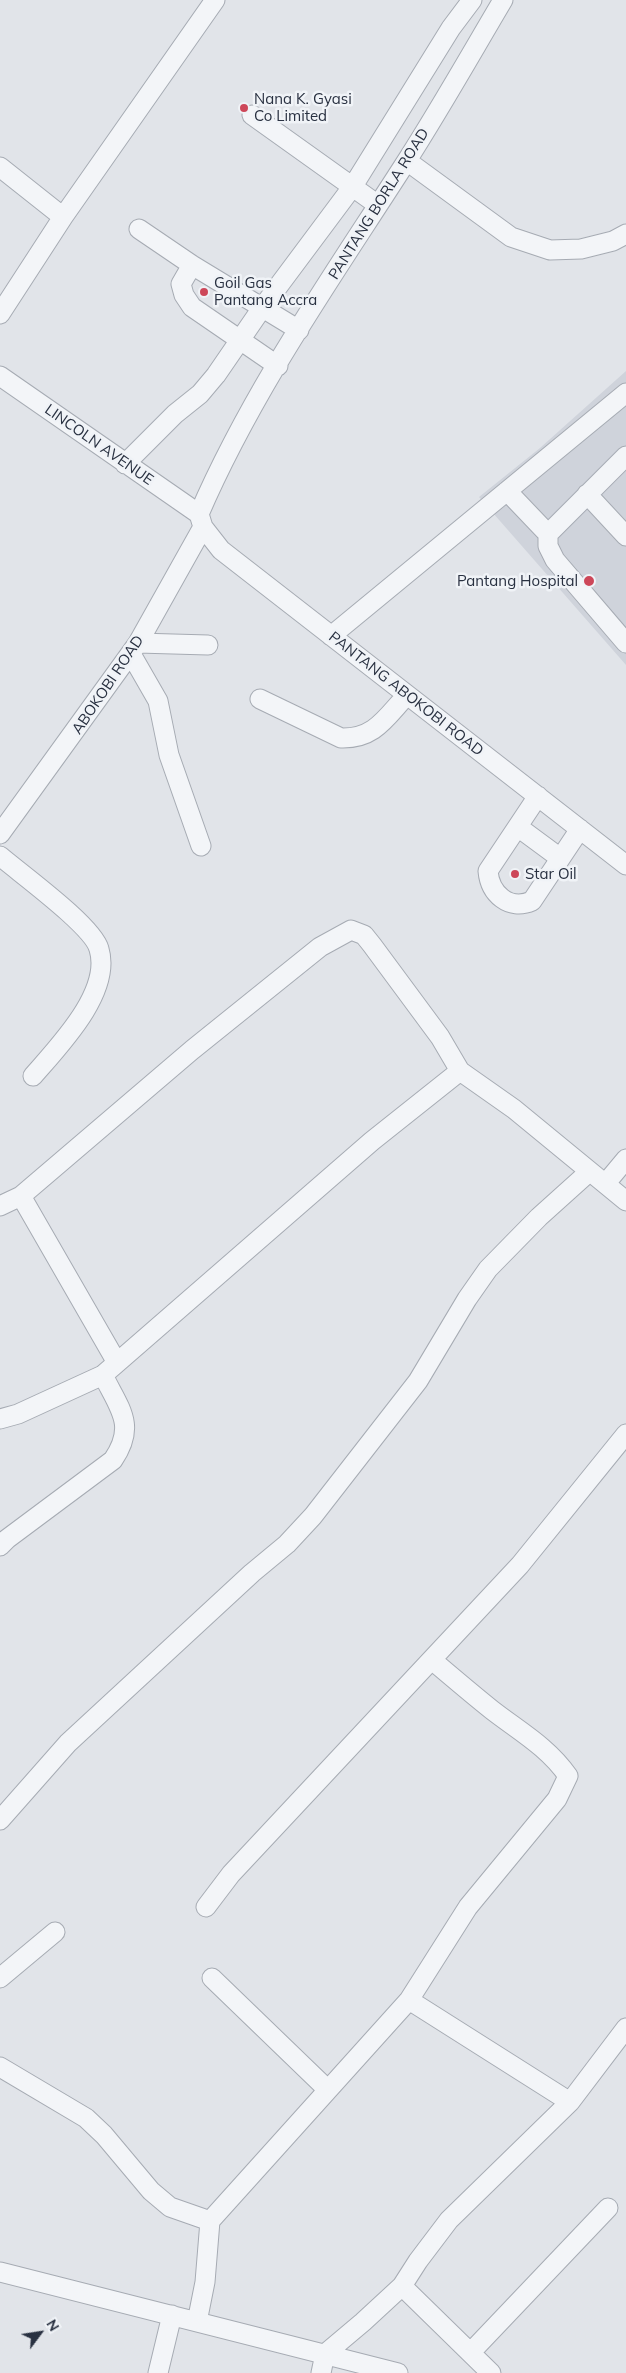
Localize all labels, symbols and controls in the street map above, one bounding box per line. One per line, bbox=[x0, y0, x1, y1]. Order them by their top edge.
place label: Nana K. Gyasi Co Limited bbox=[254, 90, 352, 125]
marker: Nana K. Gyasi Co Limited bbox=[238, 102, 250, 114]
street label: PANTANG BORLA ROAD bbox=[325, 125, 433, 283]
place label: Goil Gas Pantang Accra bbox=[214, 274, 317, 309]
marker: Goil Gas Pantang Accra bbox=[198, 286, 210, 298]
street label: LINCOLN AVENUE bbox=[41, 401, 157, 489]
place label: Pantang Hospital bbox=[457, 572, 578, 590]
marker: Pantang Hospital bbox=[582, 574, 596, 588]
street label: PANTANG ABOKOBI ROAD bbox=[325, 628, 487, 760]
street label: ABOKOBI ROAD bbox=[68, 632, 148, 738]
place label: Star Oil bbox=[525, 865, 577, 883]
marker: Star Oil bbox=[509, 868, 521, 880]
north arrow bbox=[15, 2308, 65, 2358]
text: N bbox=[42, 2316, 63, 2334]

